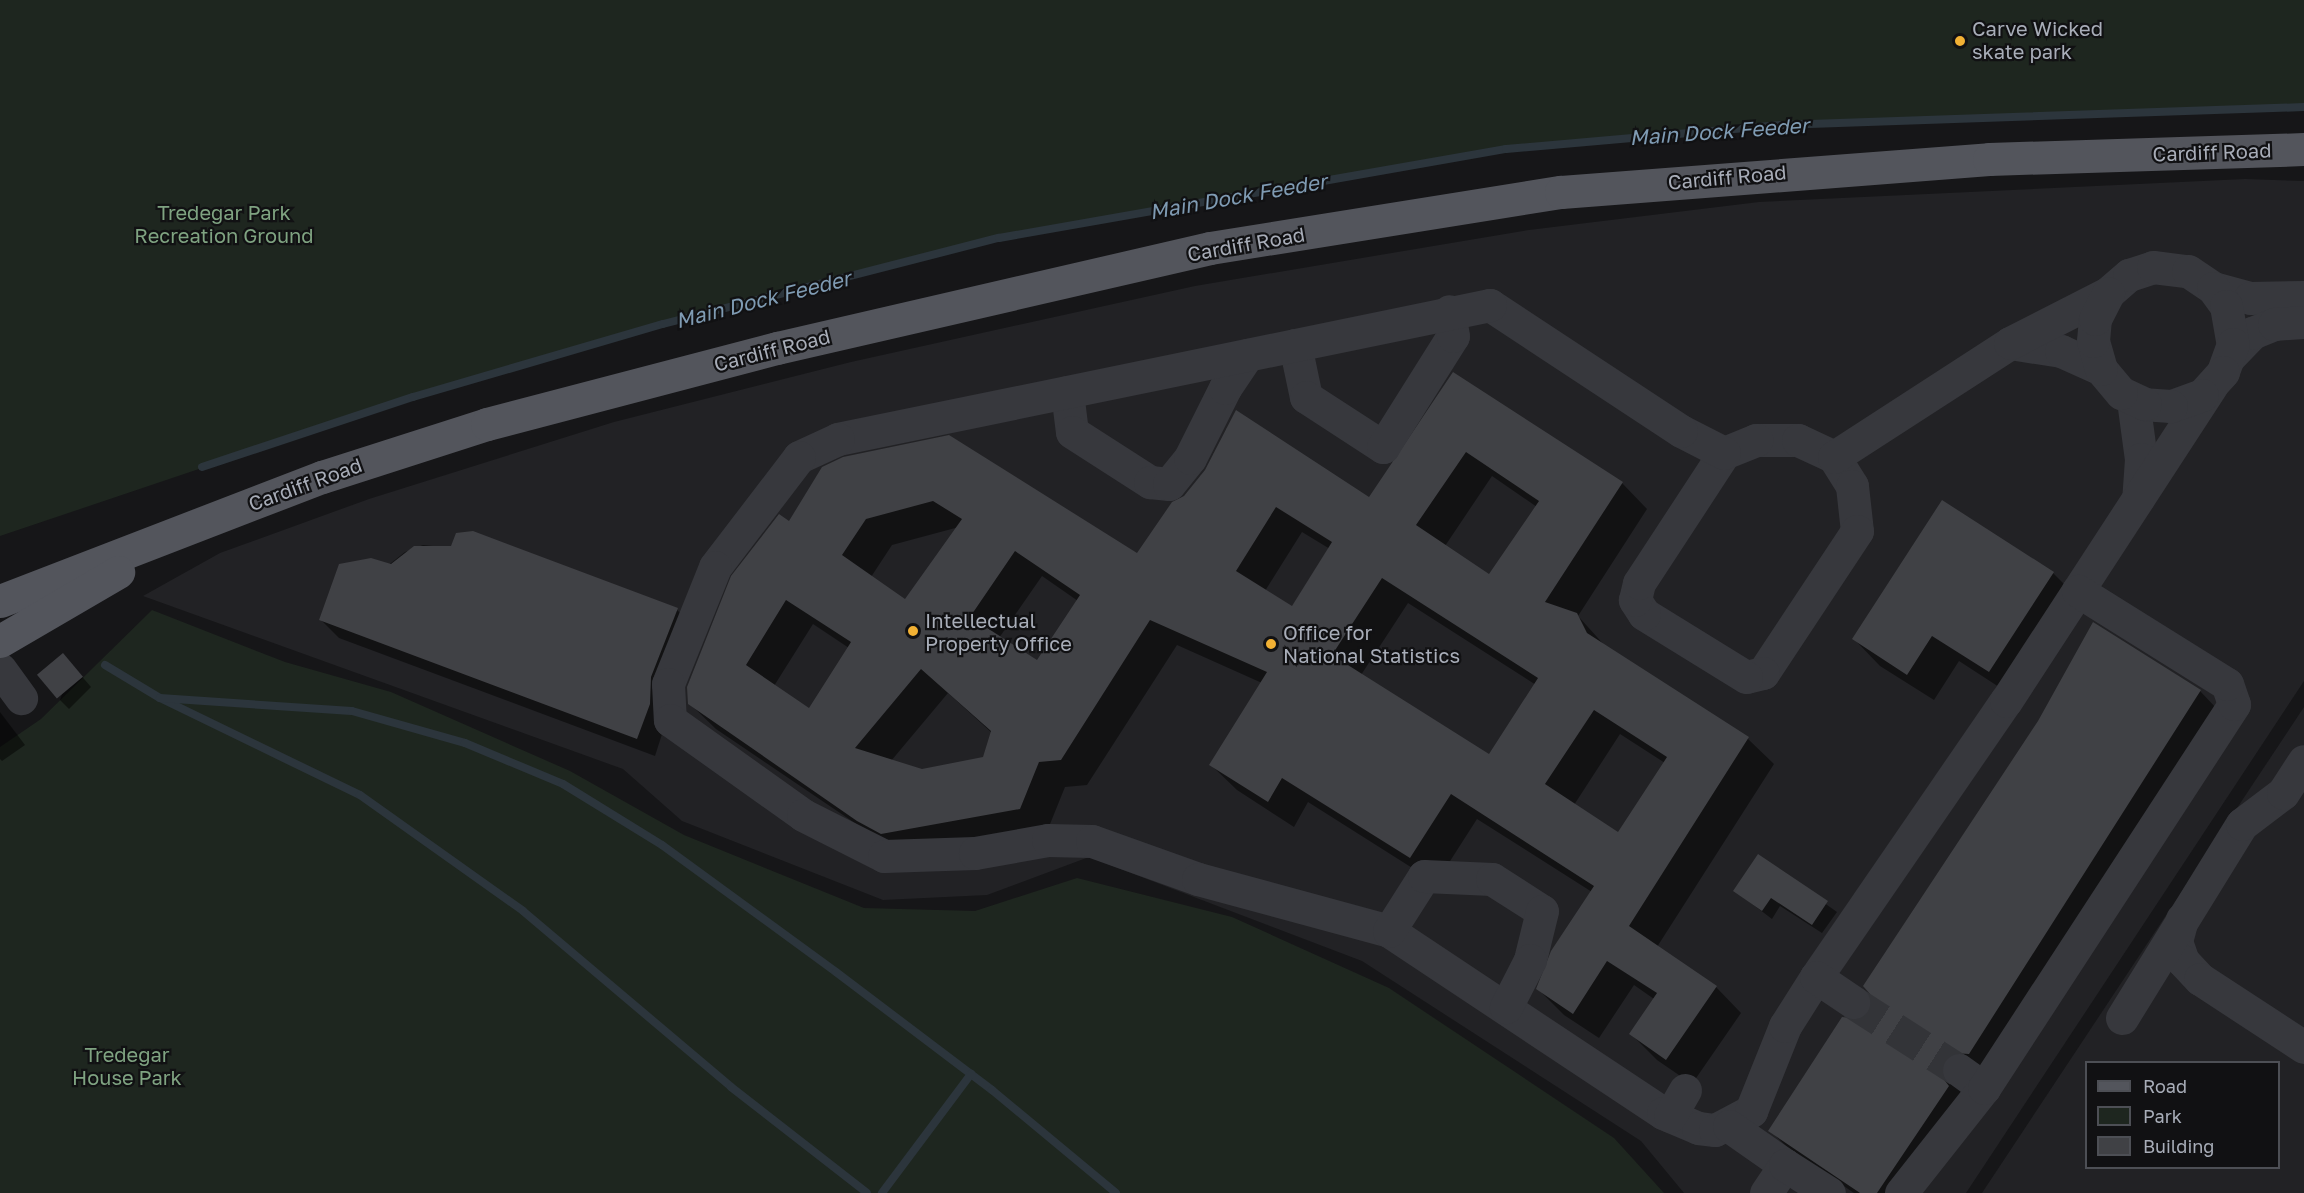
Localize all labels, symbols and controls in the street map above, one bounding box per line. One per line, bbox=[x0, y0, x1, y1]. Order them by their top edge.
place label: Carve Wicked skate park bbox=[1972, 17, 2103, 64]
marker: Carve Wicked skate park bbox=[1953, 34, 1967, 48]
water label: Main Dock Feeder bbox=[1629, 112, 1809, 150]
street label: Cardiff Road bbox=[2152, 138, 2272, 166]
street label: Cardiff Road bbox=[1667, 160, 1787, 194]
water label: Main Dock Feeder bbox=[1147, 168, 1329, 224]
park label: Tredegar Park Recreation Ground bbox=[134, 200, 314, 247]
street label: Cardiff Road bbox=[1185, 222, 1307, 266]
water label: Main Dock Feeder bbox=[673, 265, 853, 333]
street label: Cardiff Road bbox=[711, 324, 833, 376]
street label: Cardiff Road bbox=[245, 452, 365, 516]
place label: Intellectual Property Office bbox=[925, 608, 1072, 655]
place label: Office for National Statistics bbox=[1283, 620, 1460, 667]
marker: Intellectual Property Office bbox=[906, 624, 920, 638]
marker: Office for National Statistics bbox=[1264, 637, 1278, 651]
park label: Tredegar House Park bbox=[72, 1043, 182, 1090]
legend bbox=[2085, 1061, 2280, 1169]
text: Road bbox=[2143, 1075, 2187, 1097]
text: Park bbox=[2143, 1105, 2182, 1127]
text: Building bbox=[2143, 1135, 2214, 1157]

